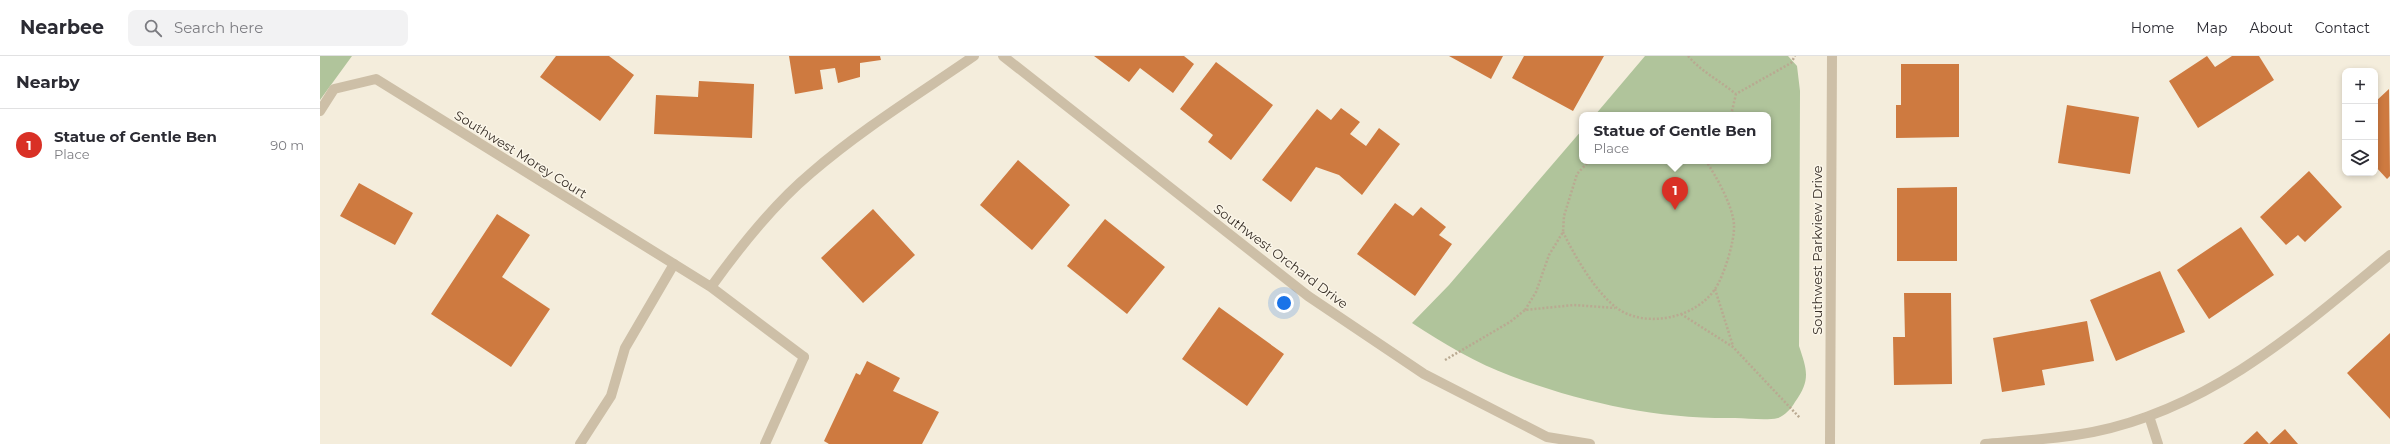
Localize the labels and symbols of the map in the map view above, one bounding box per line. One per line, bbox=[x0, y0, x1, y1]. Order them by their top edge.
street label: Southwest Morey Court bbox=[452, 107, 590, 201]
street label: Southwest Parkview Drive bbox=[1809, 165, 1825, 335]
pin: 1 bbox=[1662, 177, 1688, 210]
street label: Southwest Orchard Drive bbox=[1211, 200, 1351, 312]
your location bbox=[1274, 293, 1294, 313]

